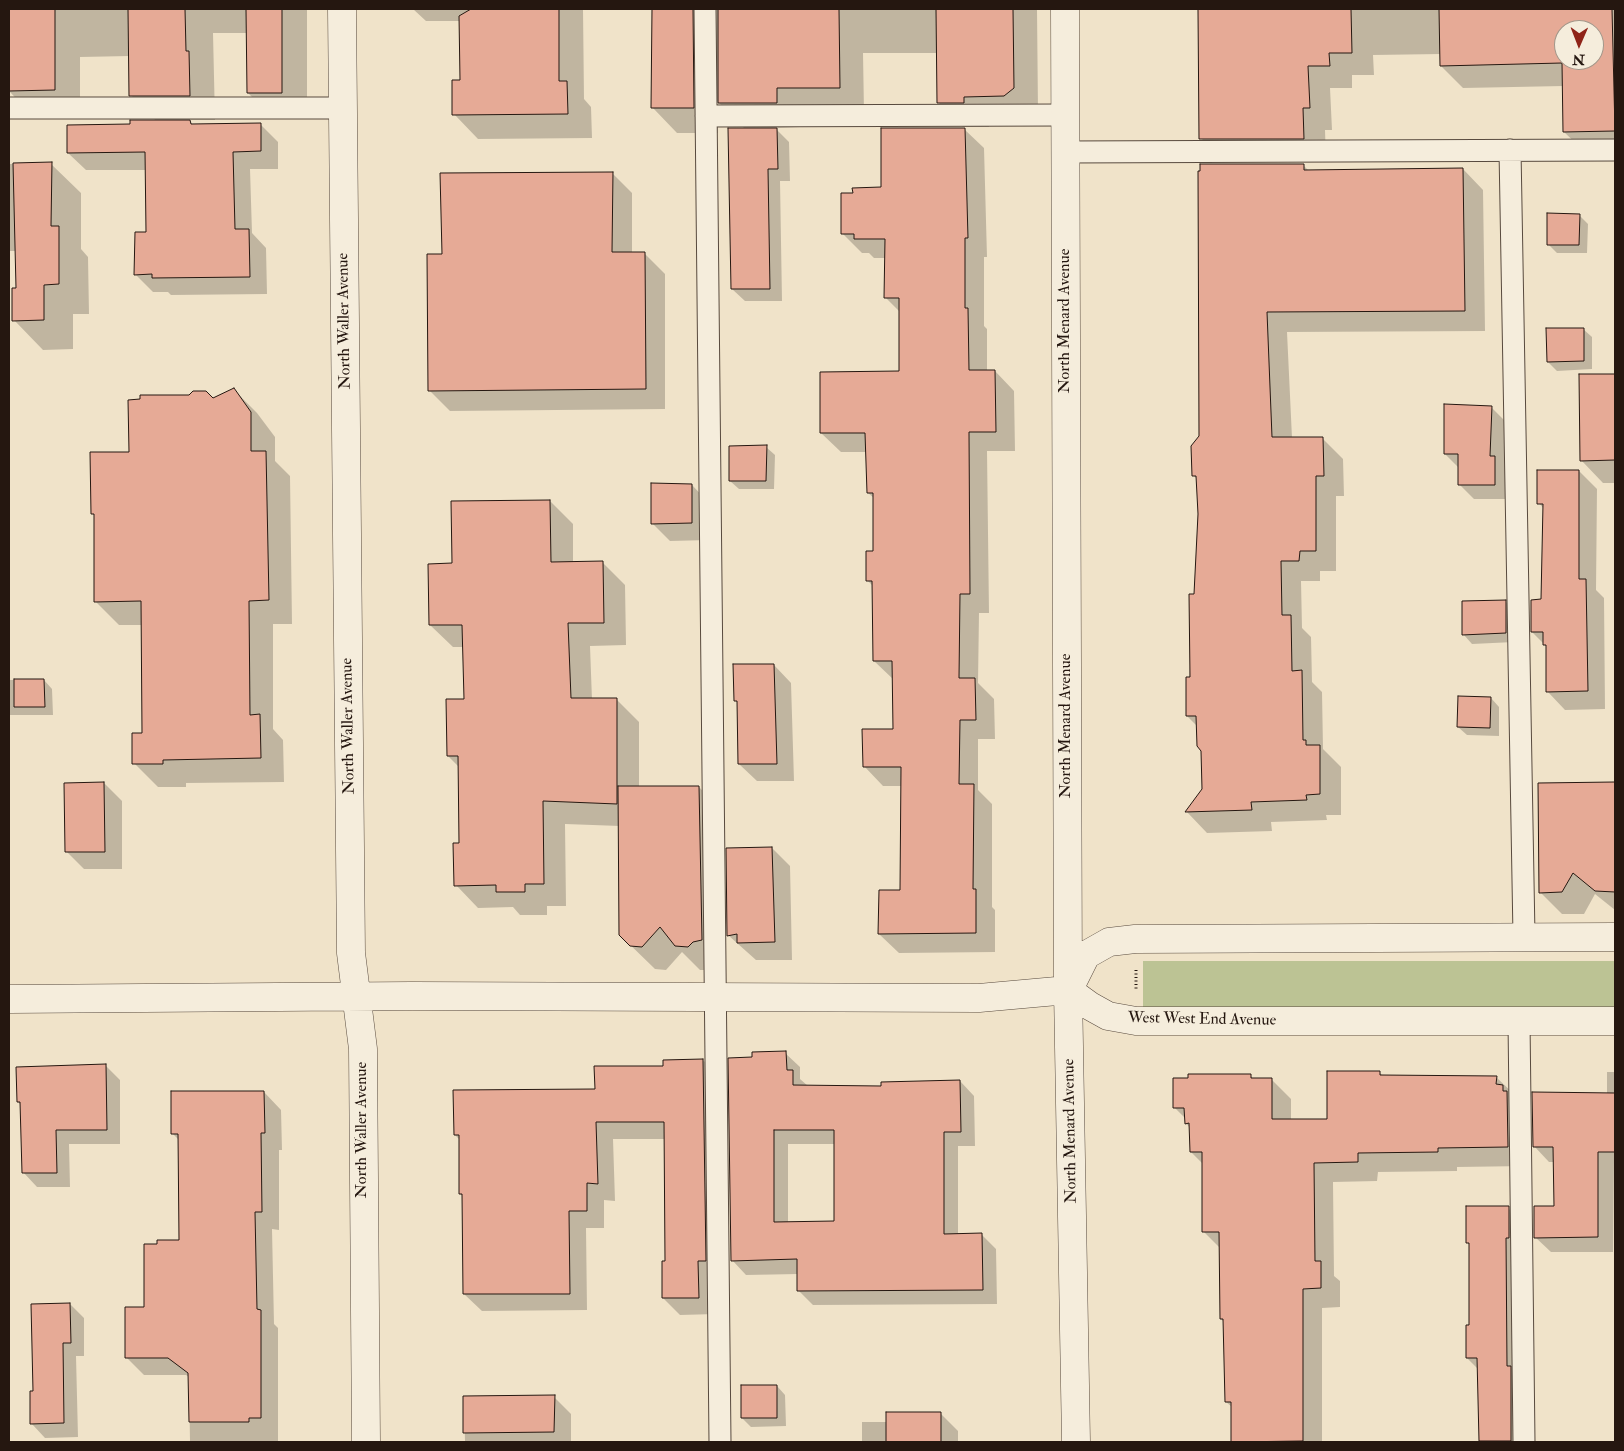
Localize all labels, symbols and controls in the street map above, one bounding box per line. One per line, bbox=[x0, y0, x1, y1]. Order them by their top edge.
north arrow bbox=[1554, 20, 1604, 70]
text: N bbox=[1572, 51, 1585, 68]
street label: North Menard Avenue bbox=[1056, 249, 1076, 393]
street label: North Waller Avenue bbox=[334, 253, 356, 389]
street label: North Menard Avenue bbox=[1057, 654, 1077, 798]
street label: North Waller Avenue bbox=[338, 658, 360, 794]
street label: West West End Avenue bbox=[1128, 1009, 1276, 1031]
street label: North Menard Avenue bbox=[1060, 1058, 1082, 1204]
street label: North Waller Avenue bbox=[353, 1062, 373, 1198]

